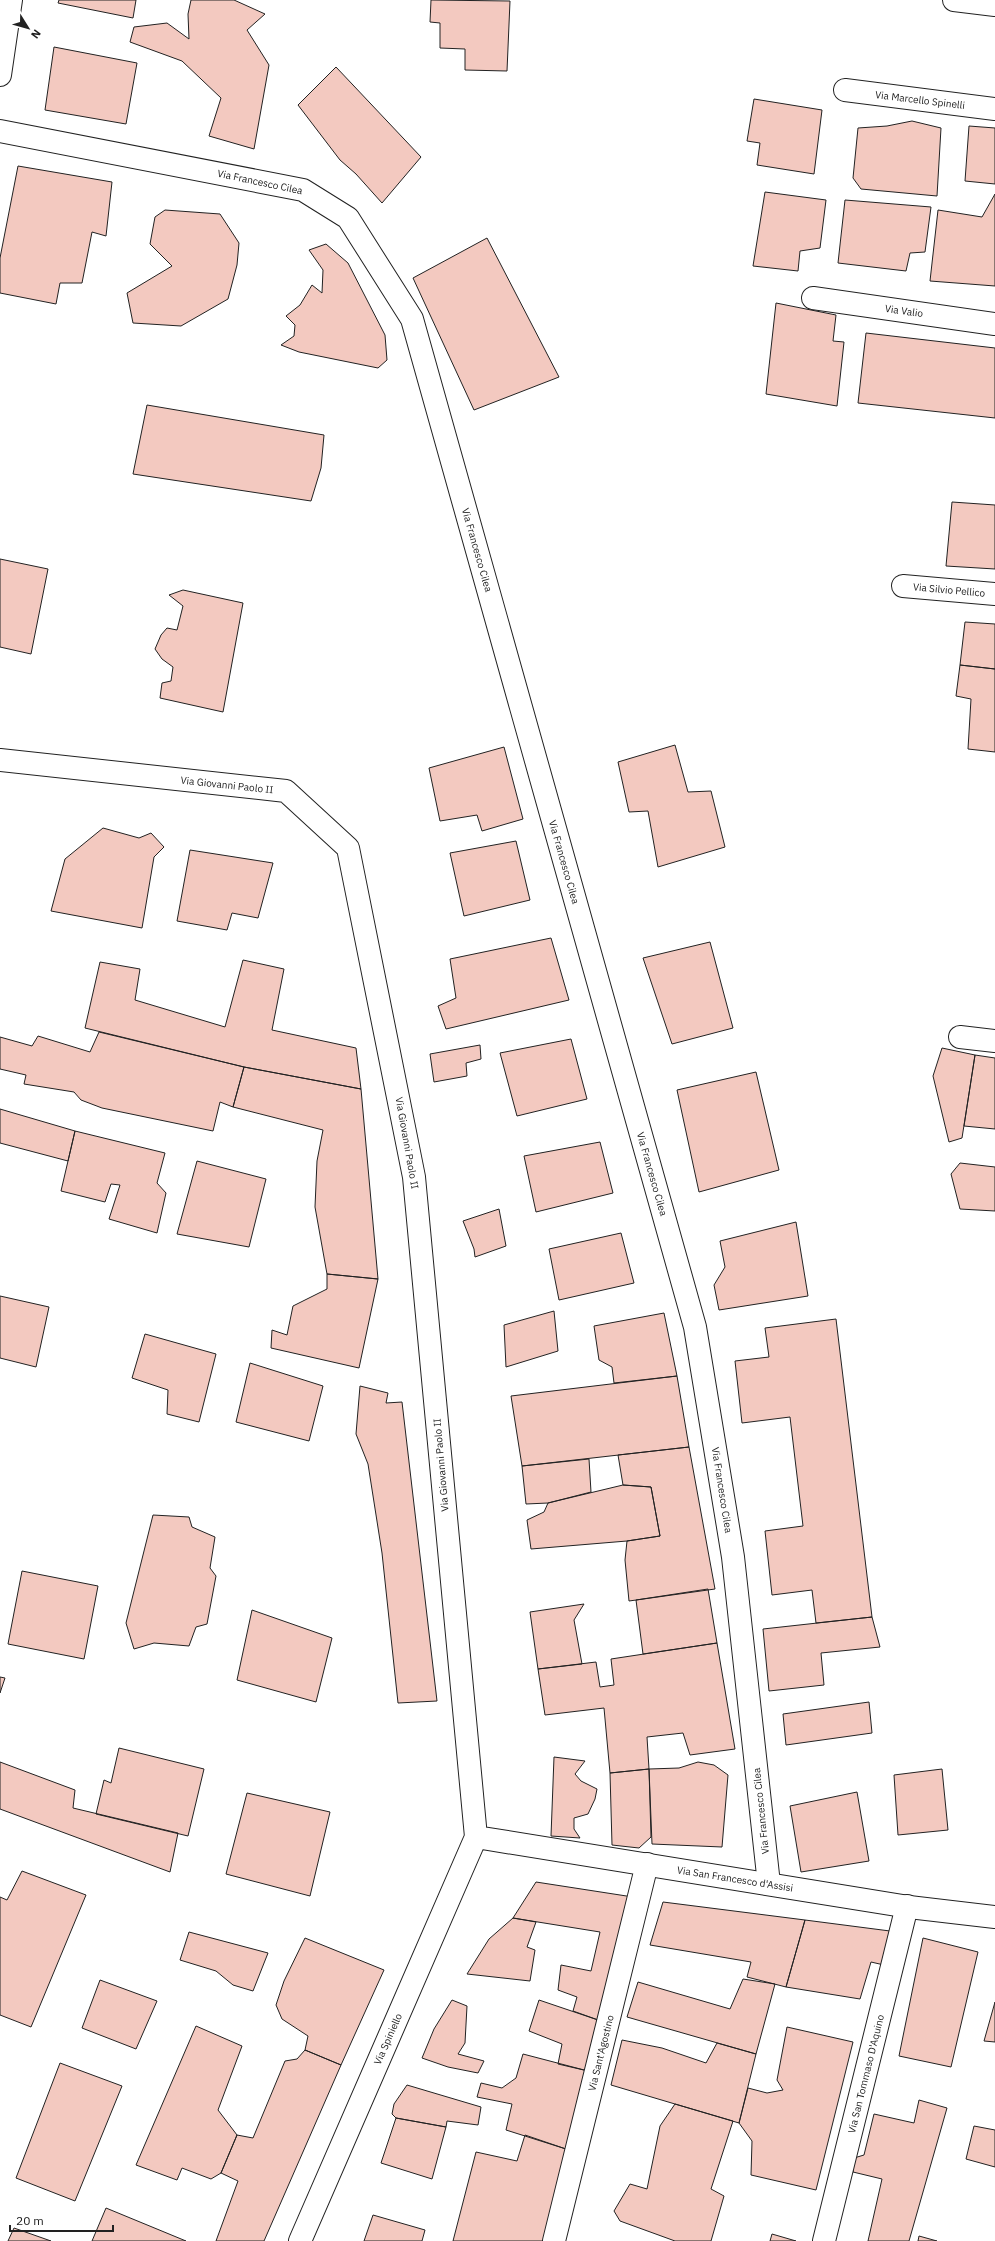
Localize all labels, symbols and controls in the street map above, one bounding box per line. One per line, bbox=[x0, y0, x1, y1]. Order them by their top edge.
north arrow bbox=[8, 8, 48, 48]
text: N bbox=[28, 27, 44, 41]
street label: Via Marcello Spinelli bbox=[874, 88, 966, 112]
street label: Via Francesco Cilea bbox=[216, 167, 304, 198]
street label: Via Valio bbox=[884, 302, 924, 320]
street label: Via Francesco Cilea bbox=[459, 506, 495, 594]
street label: Via Silvio Pellico bbox=[912, 580, 986, 600]
street label: Via Giovanni Paolo II bbox=[180, 774, 274, 796]
street label: Via Francesco Cilea bbox=[546, 818, 582, 906]
street label: Via Giovanni Paolo II bbox=[393, 1096, 421, 1190]
street label: Via Francesco Cilea bbox=[634, 1130, 670, 1218]
street label: Via Giovanni Paolo II bbox=[430, 1418, 452, 1512]
street label: Via Francesco Cilea bbox=[709, 1446, 735, 1535]
street label: Via Francesco Cilea bbox=[750, 1766, 772, 1855]
street label: Via San Francesco d'Assisi bbox=[676, 1863, 794, 1895]
street label: Via Spiniello bbox=[371, 2011, 405, 2067]
street label: Via Sant'Agostino bbox=[585, 2013, 617, 2092]
street label: Via San Tommaso D'Aquino bbox=[845, 2013, 887, 2135]
scale bar bbox=[10, 2207, 113, 2233]
text: 20 m bbox=[16, 2213, 44, 2228]

